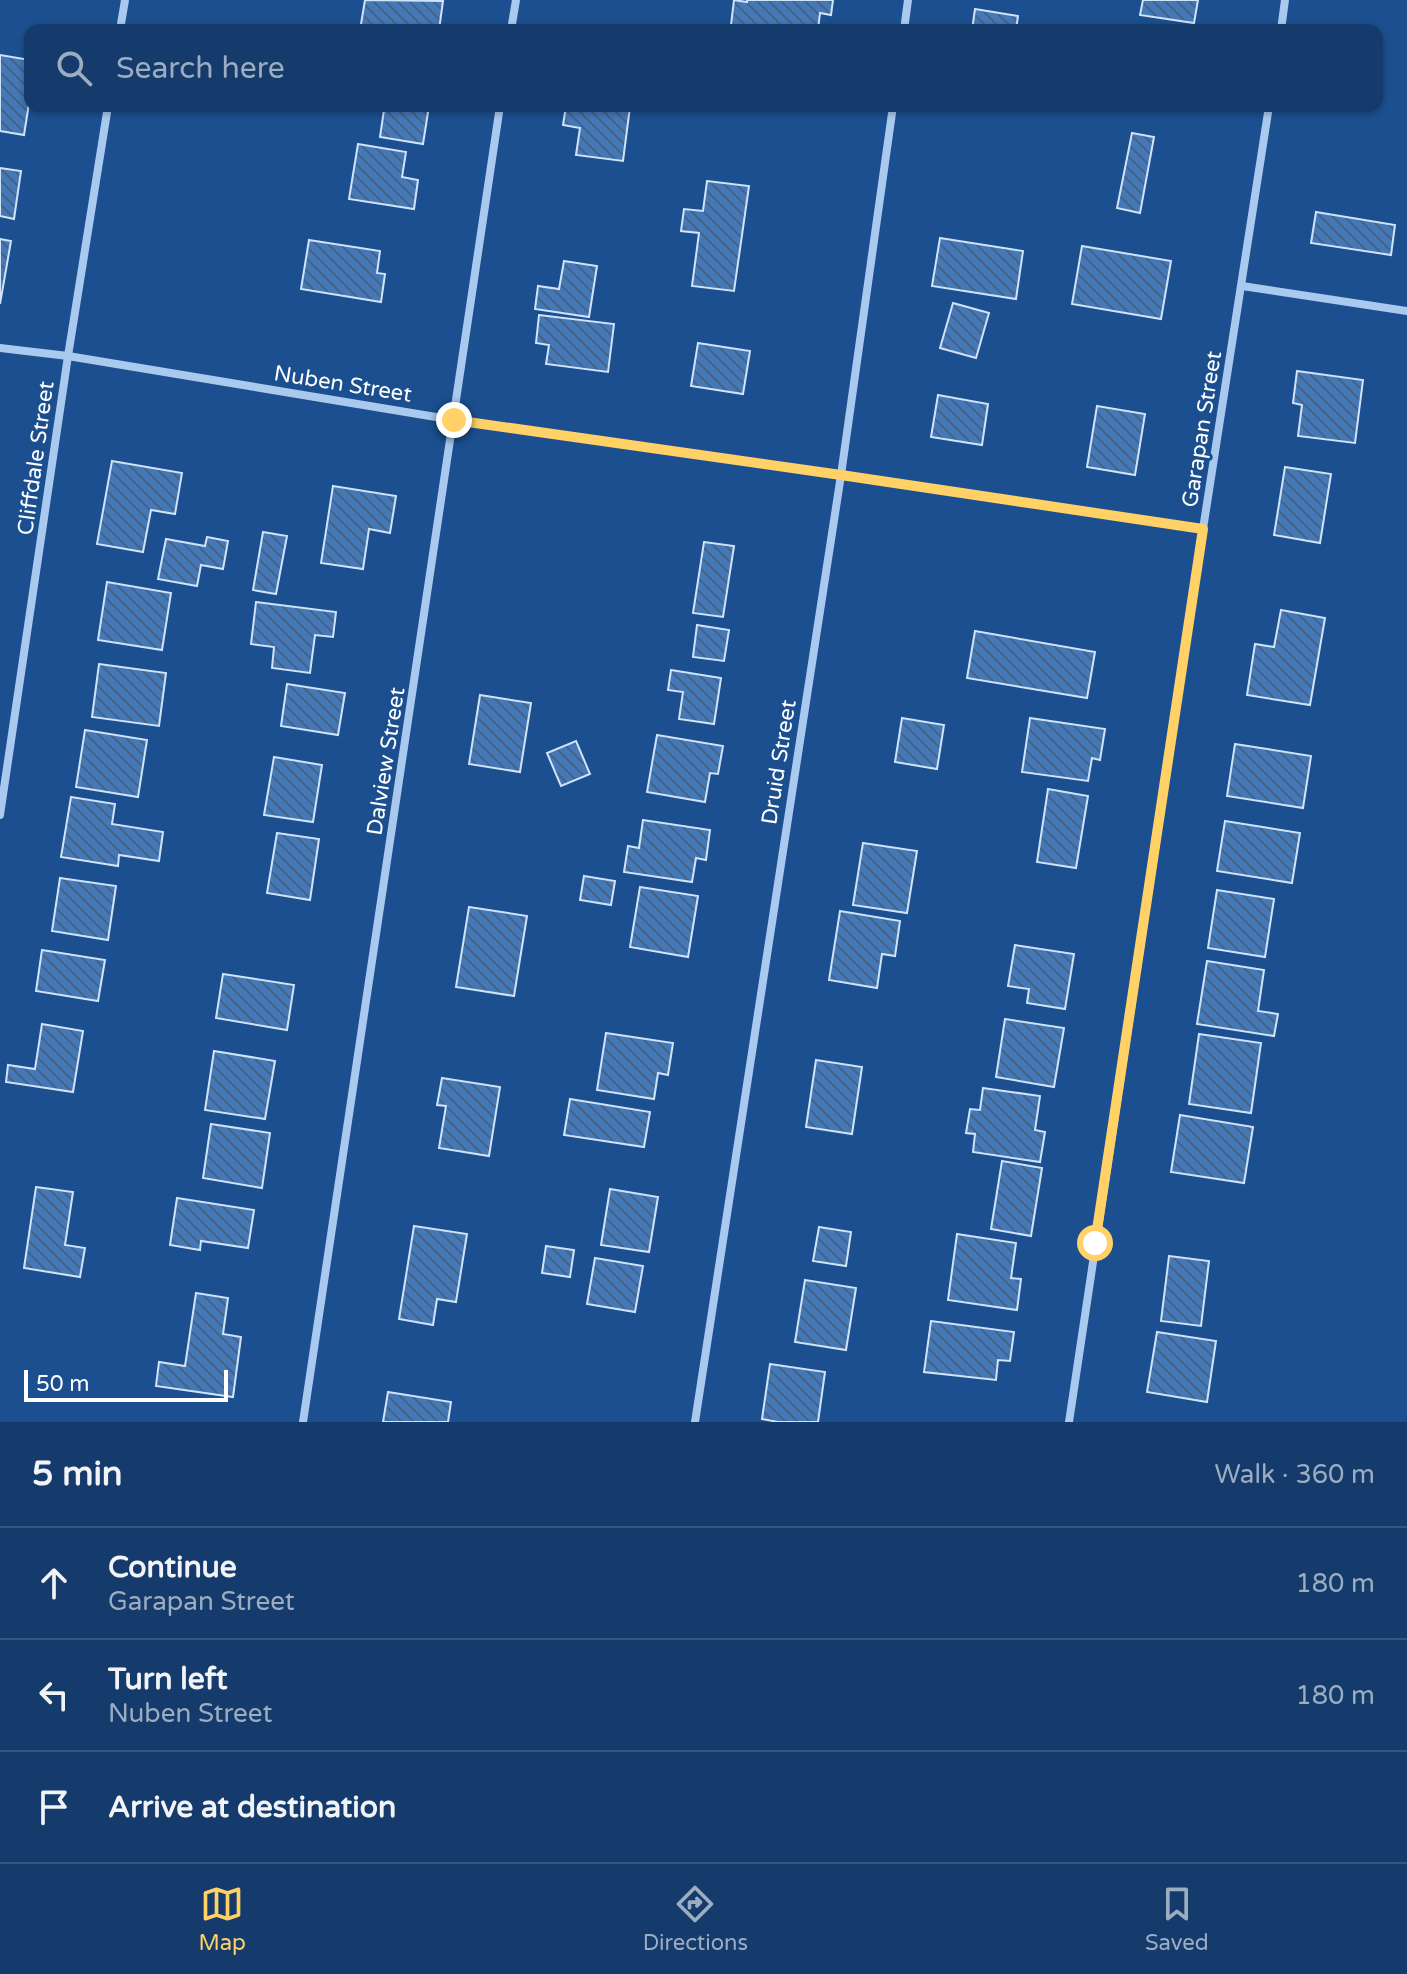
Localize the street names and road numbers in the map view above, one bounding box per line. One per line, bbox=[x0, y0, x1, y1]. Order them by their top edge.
street label: Garapan Street bbox=[1177, 349, 1227, 509]
street label: Nuben Street bbox=[272, 360, 414, 408]
street label: Cliffdale Street bbox=[12, 379, 60, 537]
street label: Dalview Street bbox=[361, 685, 411, 837]
street label: Druid Street bbox=[756, 698, 802, 826]

